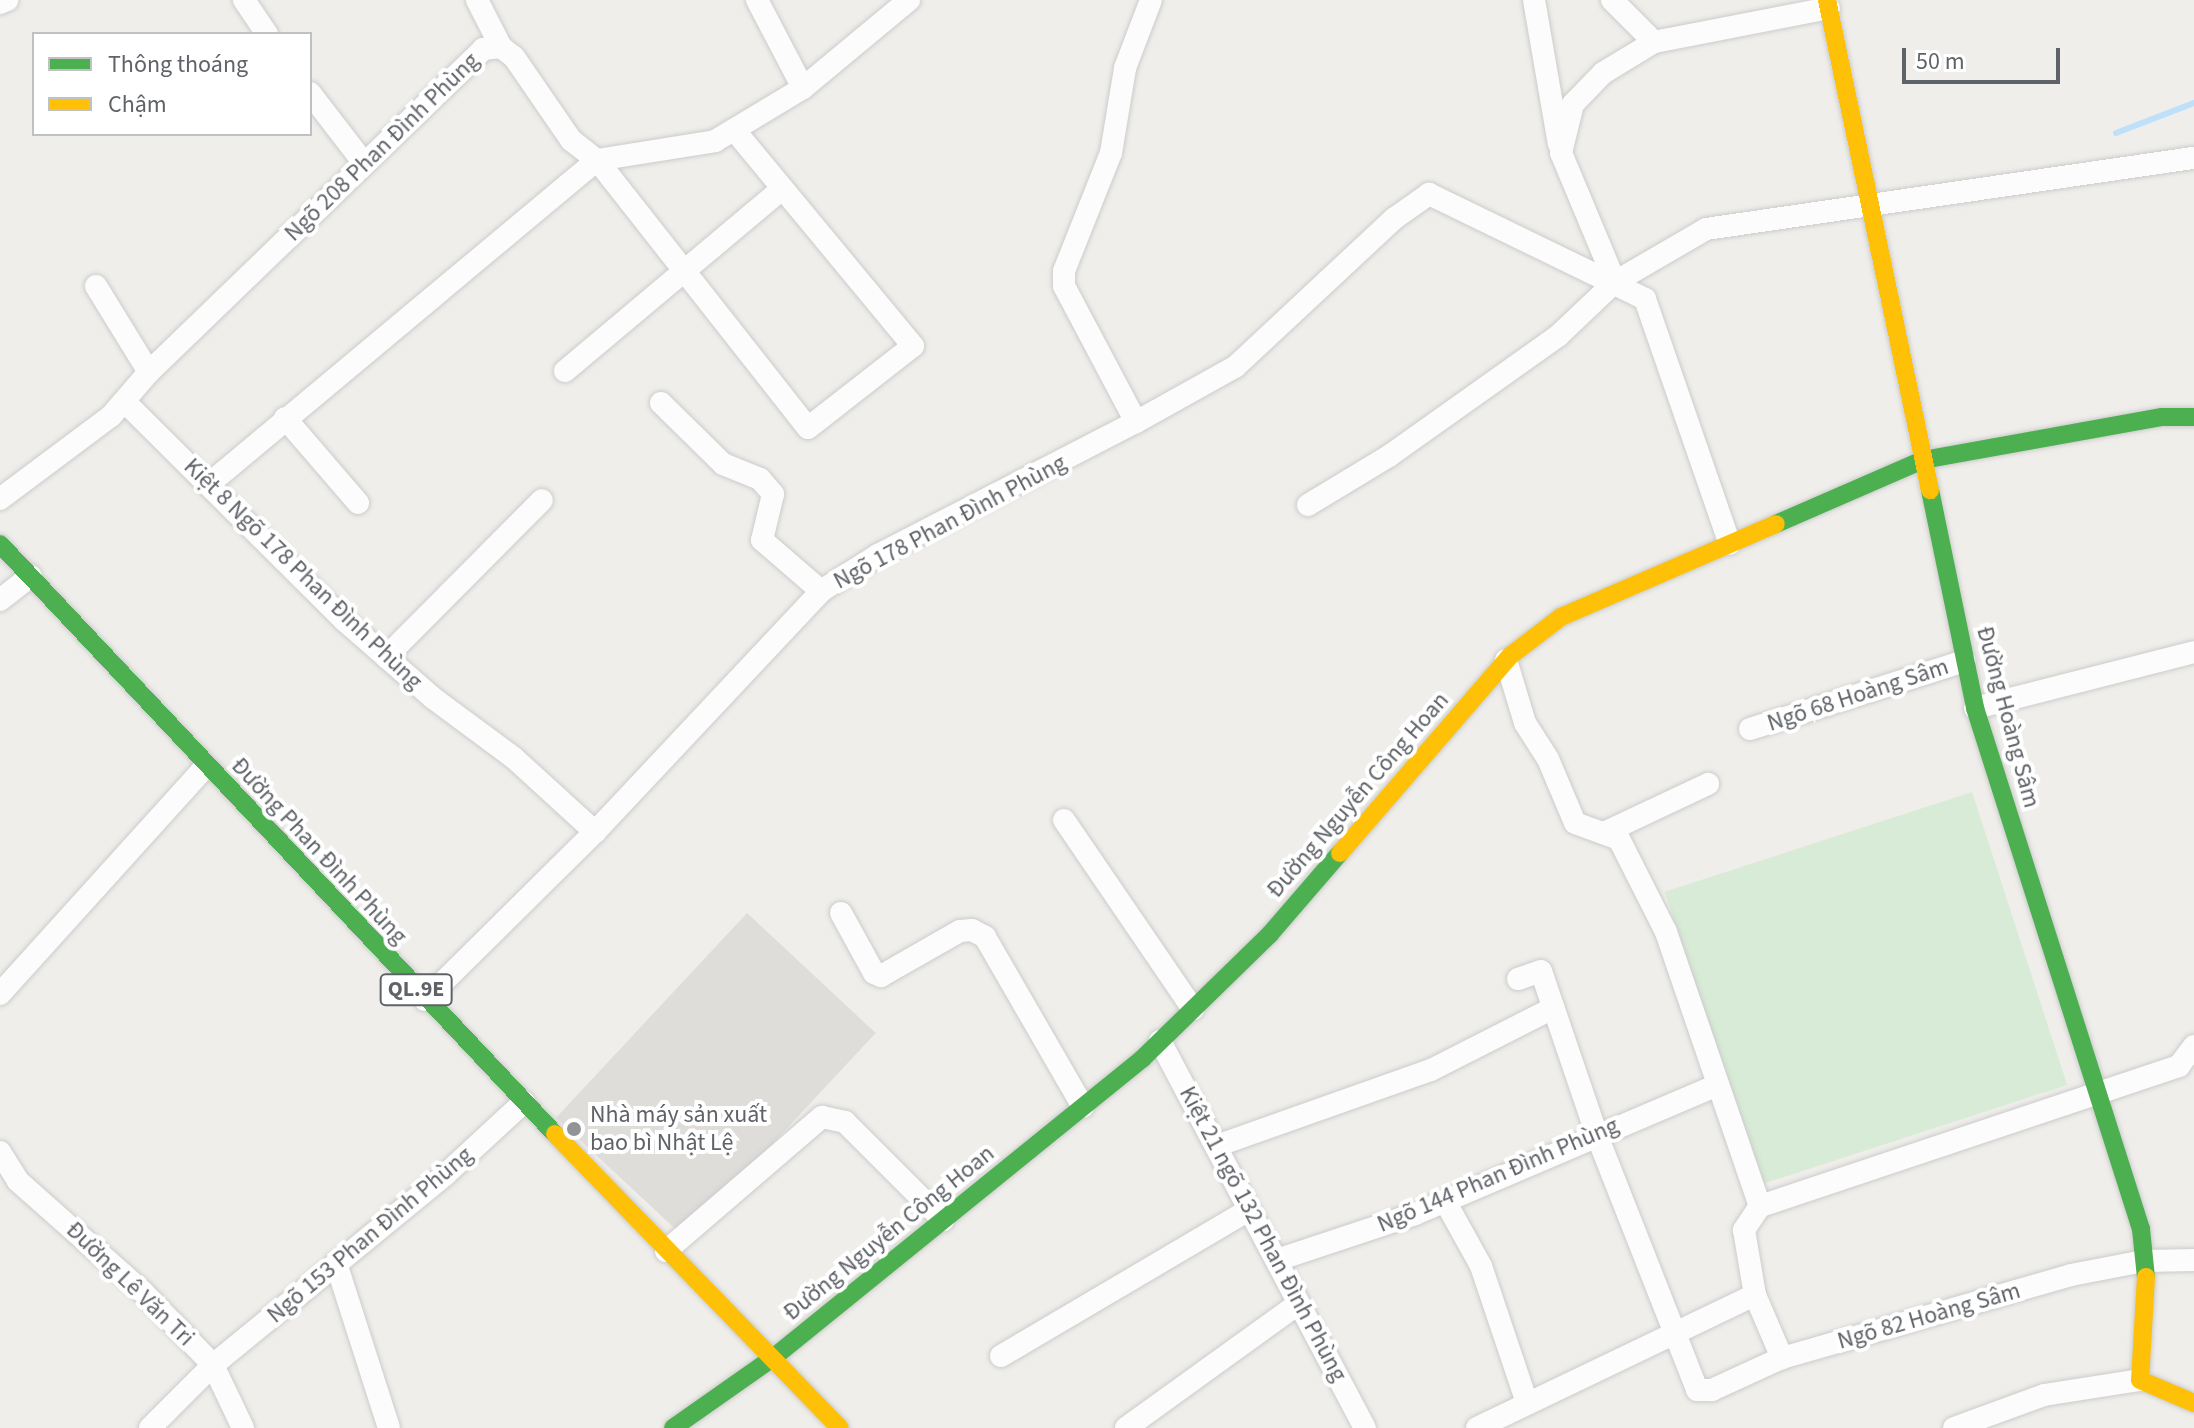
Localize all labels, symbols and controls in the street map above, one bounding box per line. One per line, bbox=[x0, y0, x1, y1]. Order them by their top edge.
legend bbox=[32, 32, 312, 136]
scale bar bbox=[1906, 32, 2064, 82]
text: 50 m bbox=[1916, 44, 1965, 79]
text: Thông thoáng bbox=[108, 47, 248, 82]
street label: Ngõ 208 Phan Đình Phùng bbox=[279, 47, 485, 247]
text: Chậm bbox=[108, 87, 167, 122]
street label: Ngõ 178 Phan Đình Phùng bbox=[829, 448, 1071, 596]
street label: Kiệt 8 Ngõ 178 Phan Đình Phùng bbox=[178, 452, 428, 696]
street label: Đường Hoàng Sâm bbox=[1970, 623, 2046, 811]
street label: Ngõ 68 Hoàng Sâm bbox=[1764, 652, 1952, 738]
street label: Đường Nguyễn Công Hoan bbox=[1261, 686, 1455, 904]
street label: Đường Phan Đình Phùng bbox=[225, 752, 413, 950]
road number: QL.9E bbox=[378, 972, 454, 1008]
street label: Kiệt 21 ngõ 132 Phan Đình Phùng bbox=[1173, 1082, 1353, 1386]
place label: Nhà máy sản xuất bao bì Nhật Lệ bbox=[590, 1101, 767, 1157]
street label: Ngõ 144 Phan Đình Phùng bbox=[1373, 1111, 1623, 1239]
marker: Nhà máy sản xuất bao bì Nhật Lệ bbox=[565, 1120, 583, 1138]
street label: Đường Nguyễn Công Hoan bbox=[778, 1139, 1000, 1327]
street label: Ngõ 153 Phan Đình Phùng bbox=[261, 1141, 479, 1329]
street label: Đường Lê Văn Tri bbox=[60, 1216, 200, 1352]
street label: Ngõ 82 Hoàng Sâm bbox=[1834, 1276, 2024, 1356]

